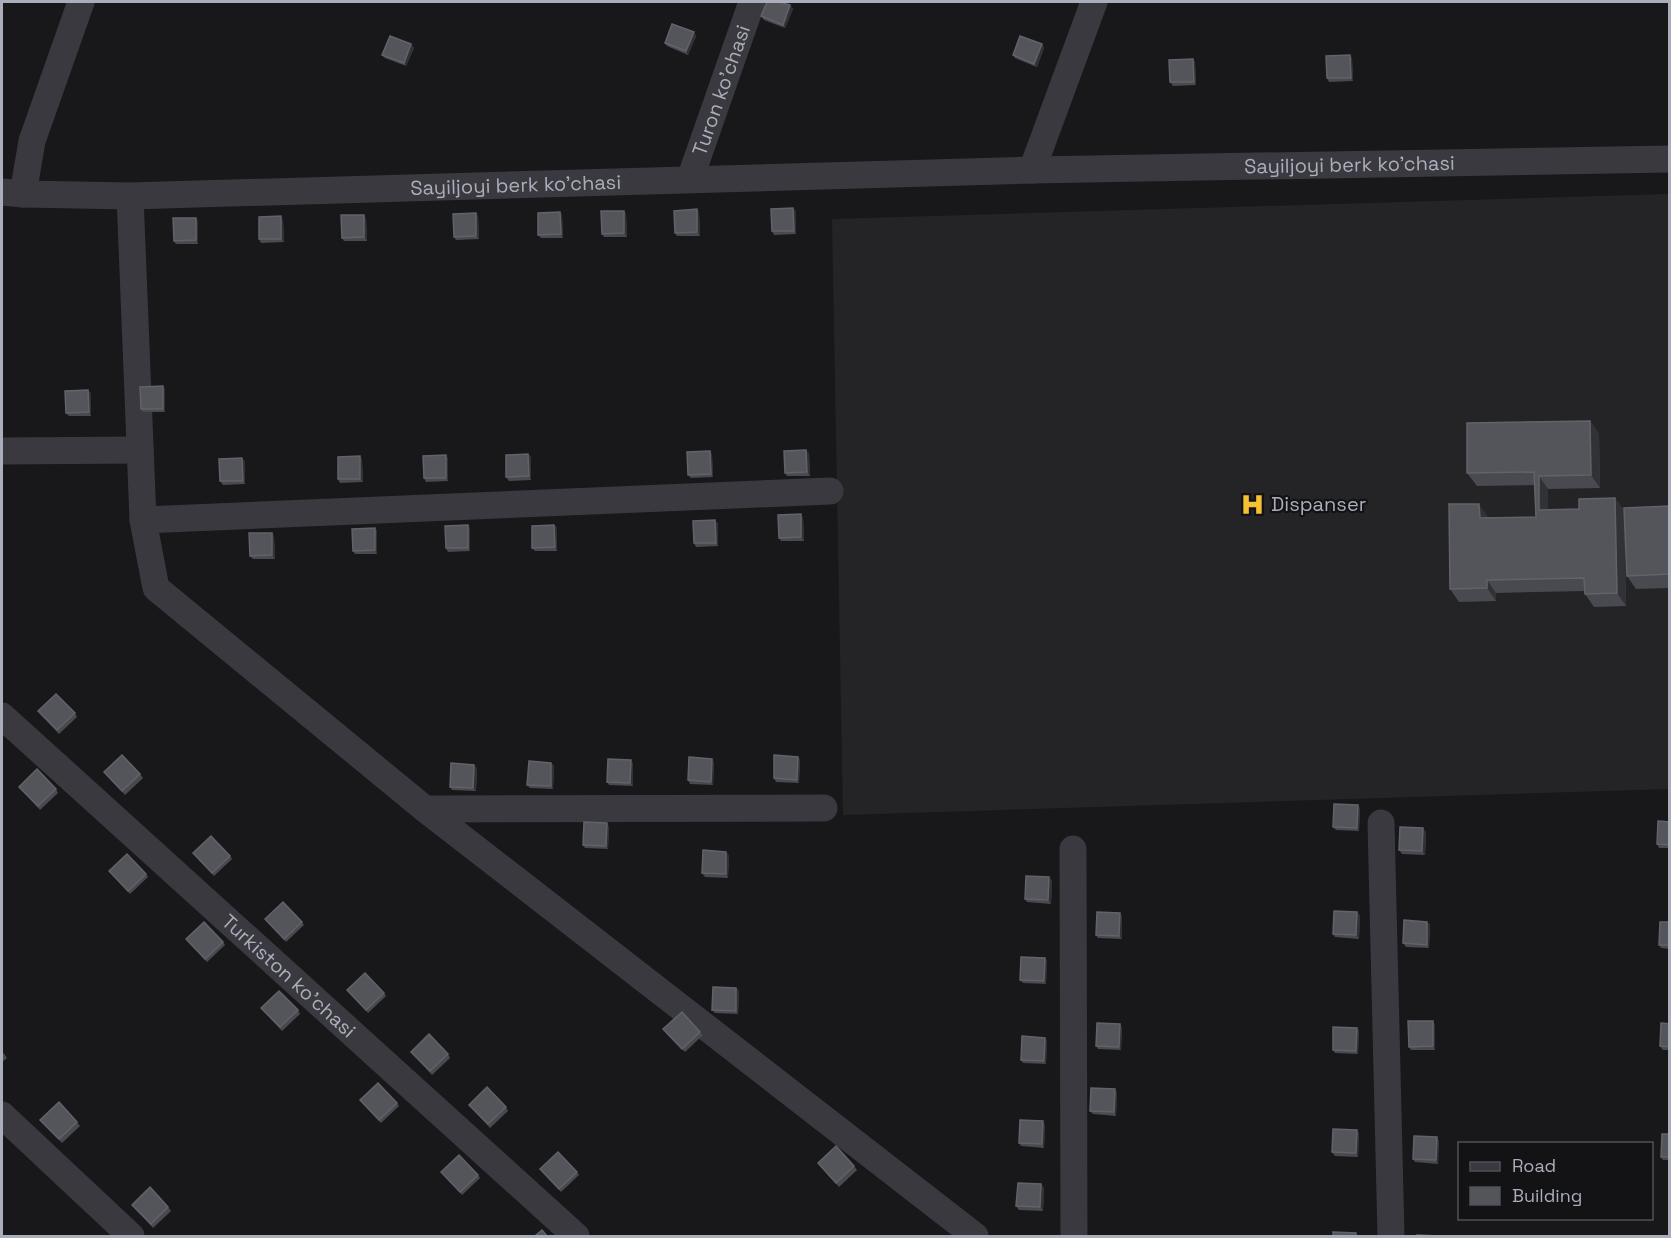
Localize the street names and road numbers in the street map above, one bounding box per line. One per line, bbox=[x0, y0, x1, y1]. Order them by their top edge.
street label: Turon ko'chasi bbox=[686, 21, 756, 159]
street label: Sayiljoyi berk ko'chasi bbox=[1244, 150, 1455, 179]
street label: Sayiljoyi berk ko'chasi bbox=[410, 169, 621, 201]
street label: Turkiston ko'chasi bbox=[216, 908, 361, 1043]

